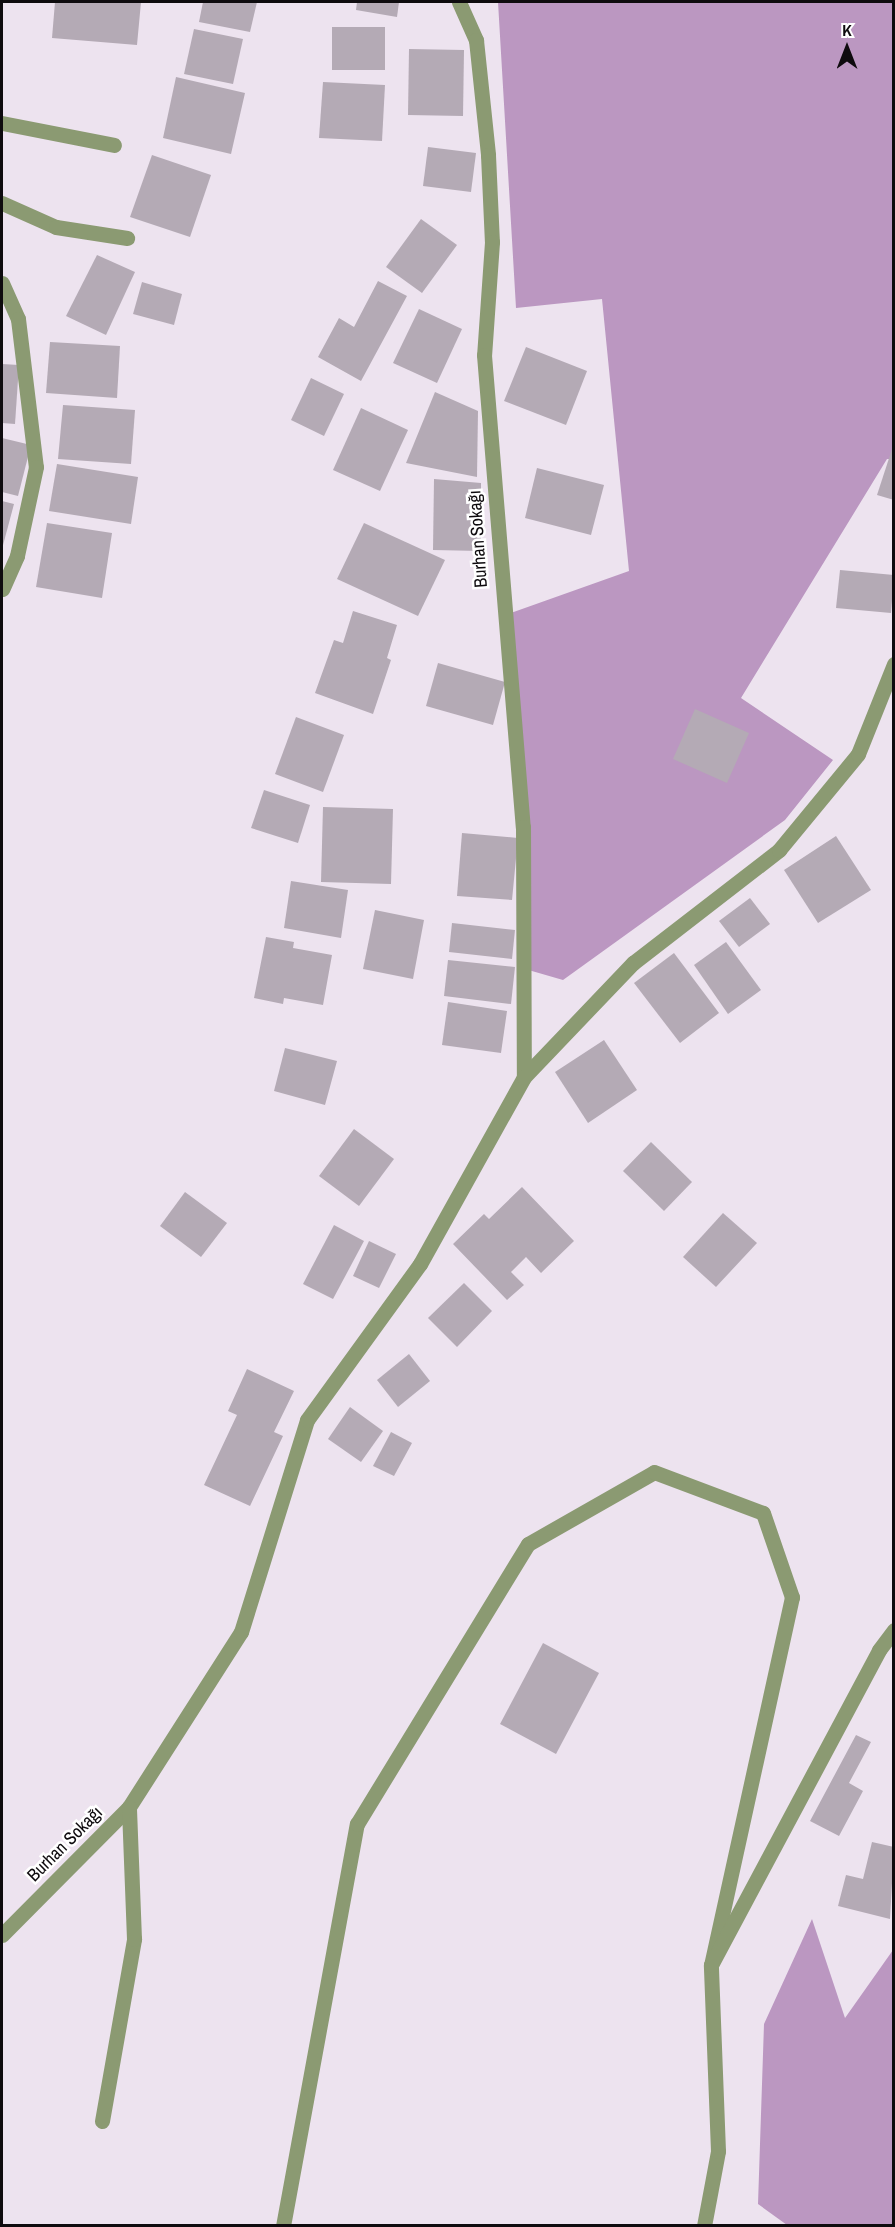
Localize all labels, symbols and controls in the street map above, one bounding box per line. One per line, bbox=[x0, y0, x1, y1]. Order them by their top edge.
north arrow bbox=[817, 18, 877, 78]
text: K bbox=[842, 19, 852, 41]
street label: Burhan Sokağı bbox=[464, 490, 492, 588]
street label: Burhan Sokağı bbox=[23, 1802, 107, 1886]

